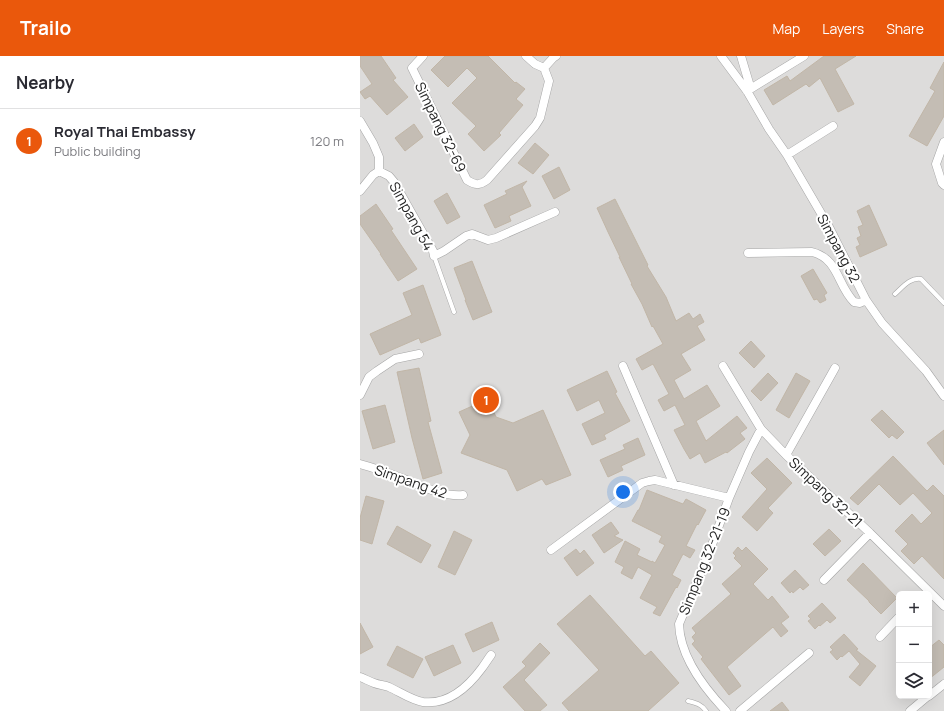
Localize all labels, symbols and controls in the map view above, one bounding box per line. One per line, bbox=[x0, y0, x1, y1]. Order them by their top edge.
text: Trailo bbox=[20, 15, 71, 41]
text: Map bbox=[772, 19, 800, 38]
text: Layers bbox=[822, 19, 864, 38]
text: Share bbox=[886, 19, 924, 38]
text: Nearby bbox=[16, 71, 74, 94]
street label: Simpang 32-69 bbox=[411, 79, 471, 175]
text: Royal Thai Embassy bbox=[54, 121, 196, 142]
text: 1 bbox=[26, 132, 32, 150]
text: 120 m bbox=[310, 132, 344, 150]
text: Public building bbox=[54, 142, 141, 160]
street label: Simpang 54 bbox=[385, 178, 439, 254]
street label: Simpang 32 bbox=[813, 210, 865, 286]
pin: 1 bbox=[473, 385, 499, 415]
street label: Simpang 32-21 bbox=[785, 453, 867, 531]
street label: Simpang 42 bbox=[372, 460, 450, 502]
your location bbox=[613, 482, 633, 502]
street label: Simpang 32-21-19 bbox=[674, 504, 734, 618]
map controls bbox=[896, 591, 932, 699]
button: + bbox=[896, 591, 932, 627]
button: − bbox=[896, 627, 932, 663]
button: layers bbox=[896, 663, 932, 699]

